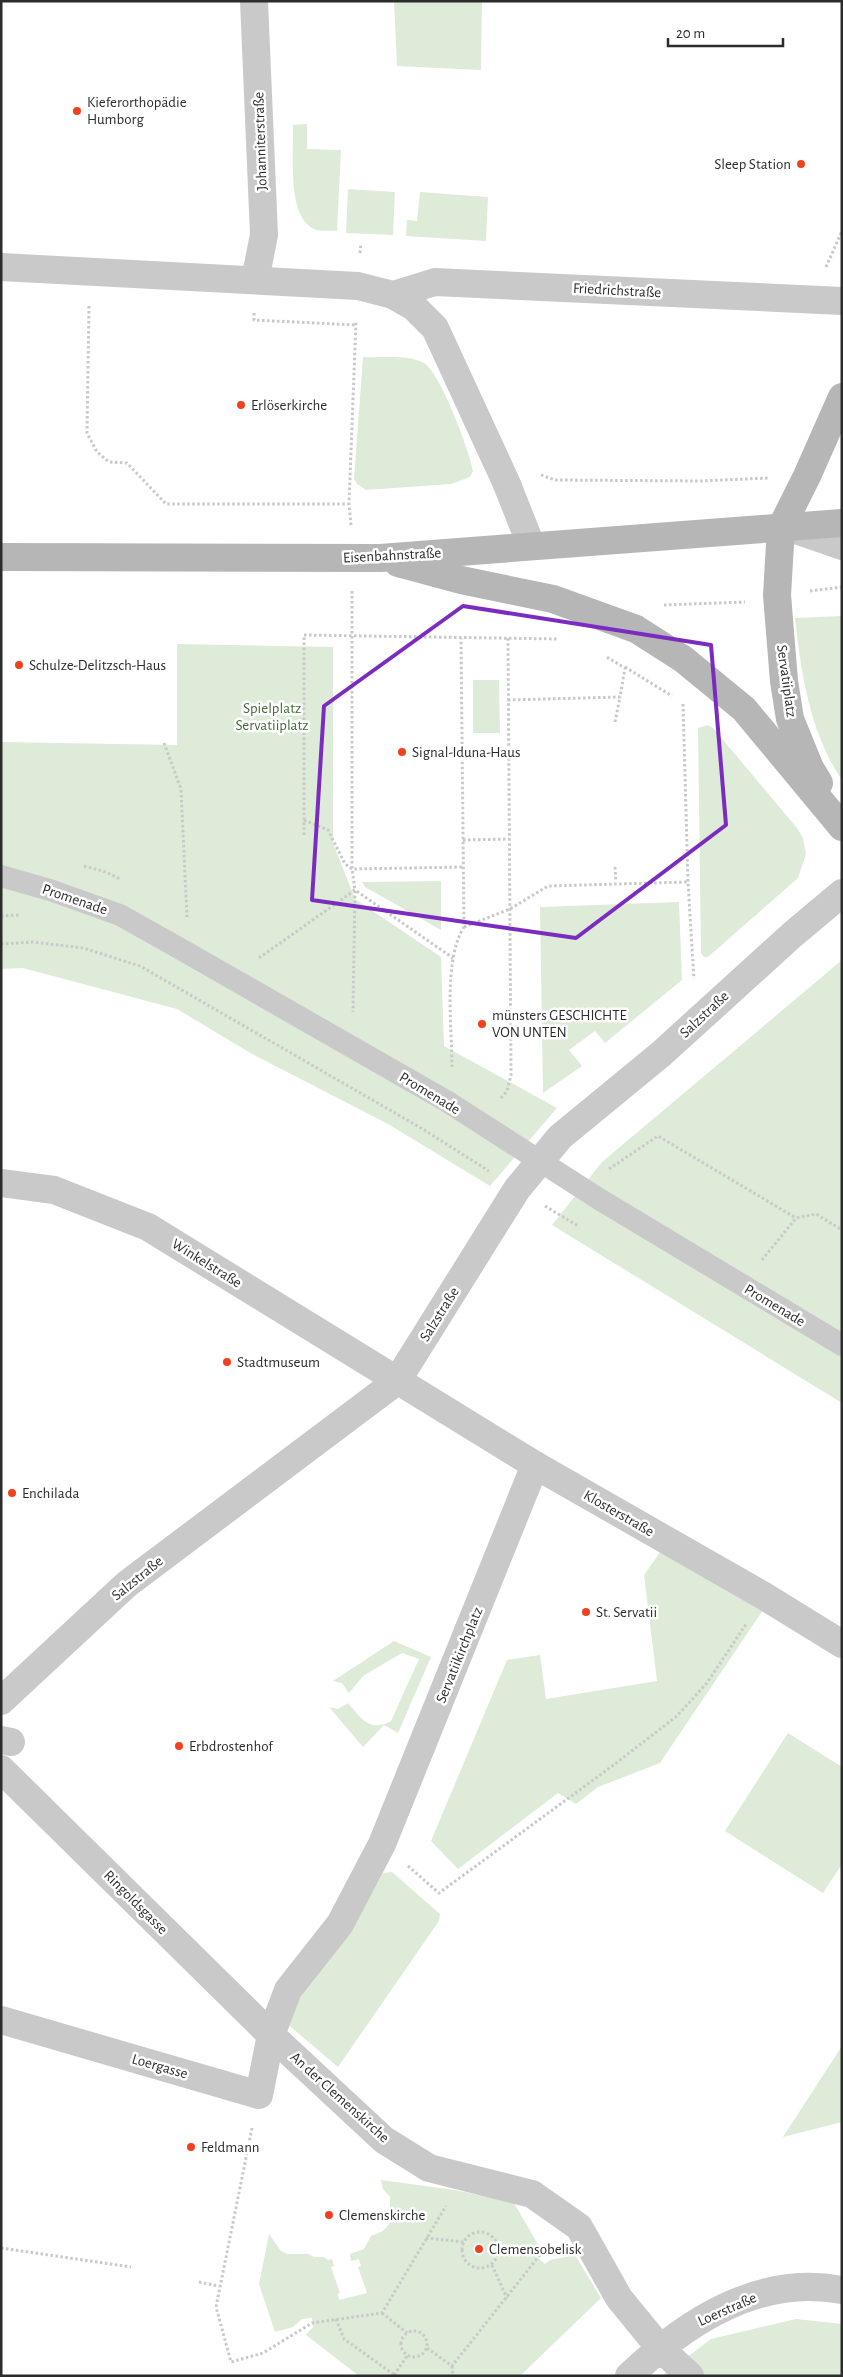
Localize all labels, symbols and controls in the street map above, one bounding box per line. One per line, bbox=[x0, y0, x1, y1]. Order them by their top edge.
scale bar bbox=[668, 15, 783, 47]
text: 20 m bbox=[676, 26, 705, 41]
street label: Johanniterstraße bbox=[251, 91, 270, 191]
place label: Kieferorthopädie Humborg bbox=[87, 95, 187, 127]
marker: Kieferorthopädie Humborg bbox=[71, 105, 83, 117]
place label: Sleep Station bbox=[714, 157, 791, 172]
marker: Sleep Station bbox=[795, 158, 807, 170]
street label: Friedrichstraße bbox=[572, 281, 662, 300]
place label: Erlöserkirche bbox=[251, 398, 327, 413]
marker: Erlöserkirche bbox=[235, 399, 247, 411]
street label: Eisenbahnstraße bbox=[343, 545, 442, 566]
street label: Servatiiplatz bbox=[774, 644, 799, 718]
place label: Schulze-Delitzsch-Haus bbox=[29, 658, 166, 673]
marker: Schulze-Delitzsch-Haus bbox=[13, 659, 25, 671]
park label: Spielplatz Servatiiplatz bbox=[235, 701, 309, 733]
place label: Signal-Iduna-Haus bbox=[412, 745, 520, 760]
marker: Signal-Iduna-Haus bbox=[396, 746, 408, 758]
street label: Promenade bbox=[40, 881, 109, 918]
street label: Salzstraße bbox=[677, 988, 732, 1041]
place label: münsters GESCHICHTE VON UNTEN bbox=[492, 1008, 627, 1040]
marker: münsters GESCHICHTE VON UNTEN bbox=[476, 1018, 488, 1030]
street label: Promenade bbox=[397, 1070, 463, 1117]
street label: Winkelstraße bbox=[169, 1236, 244, 1291]
street label: Promenade bbox=[742, 1282, 808, 1329]
street label: Salzstraße bbox=[417, 1284, 462, 1344]
place label: Stadtmuseum bbox=[237, 1355, 320, 1370]
marker: Stadtmuseum bbox=[221, 1356, 233, 1368]
place label: Enchilada bbox=[22, 1486, 79, 1501]
marker: Enchilada bbox=[6, 1487, 18, 1499]
street label: Klosterstraße bbox=[581, 1487, 656, 1540]
street label: Salzstraße bbox=[109, 1553, 166, 1603]
street label: Servatiikirchplatz bbox=[433, 1605, 486, 1705]
place label: St. Servatii bbox=[596, 1605, 657, 1620]
marker: St. Servatii bbox=[580, 1606, 592, 1618]
place label: Erbdrostenhof bbox=[189, 1739, 274, 1754]
marker: Erbdrostenhof bbox=[173, 1740, 185, 1752]
street label: Ringoldsgasse bbox=[101, 1868, 171, 1937]
street label: An der Clemenskirche bbox=[287, 2049, 392, 2146]
street label: Loergasse bbox=[130, 2051, 190, 2082]
place label: Feldmann bbox=[201, 2140, 259, 2155]
marker: Feldmann bbox=[185, 2141, 197, 2153]
place label: Clemenskirche bbox=[339, 2208, 426, 2223]
marker: Clemenskirche bbox=[323, 2209, 335, 2221]
place label: Clemensobelisk bbox=[489, 2242, 582, 2257]
marker: Clemensobelisk bbox=[473, 2243, 485, 2255]
street label: Loerstraße bbox=[696, 2290, 759, 2329]

